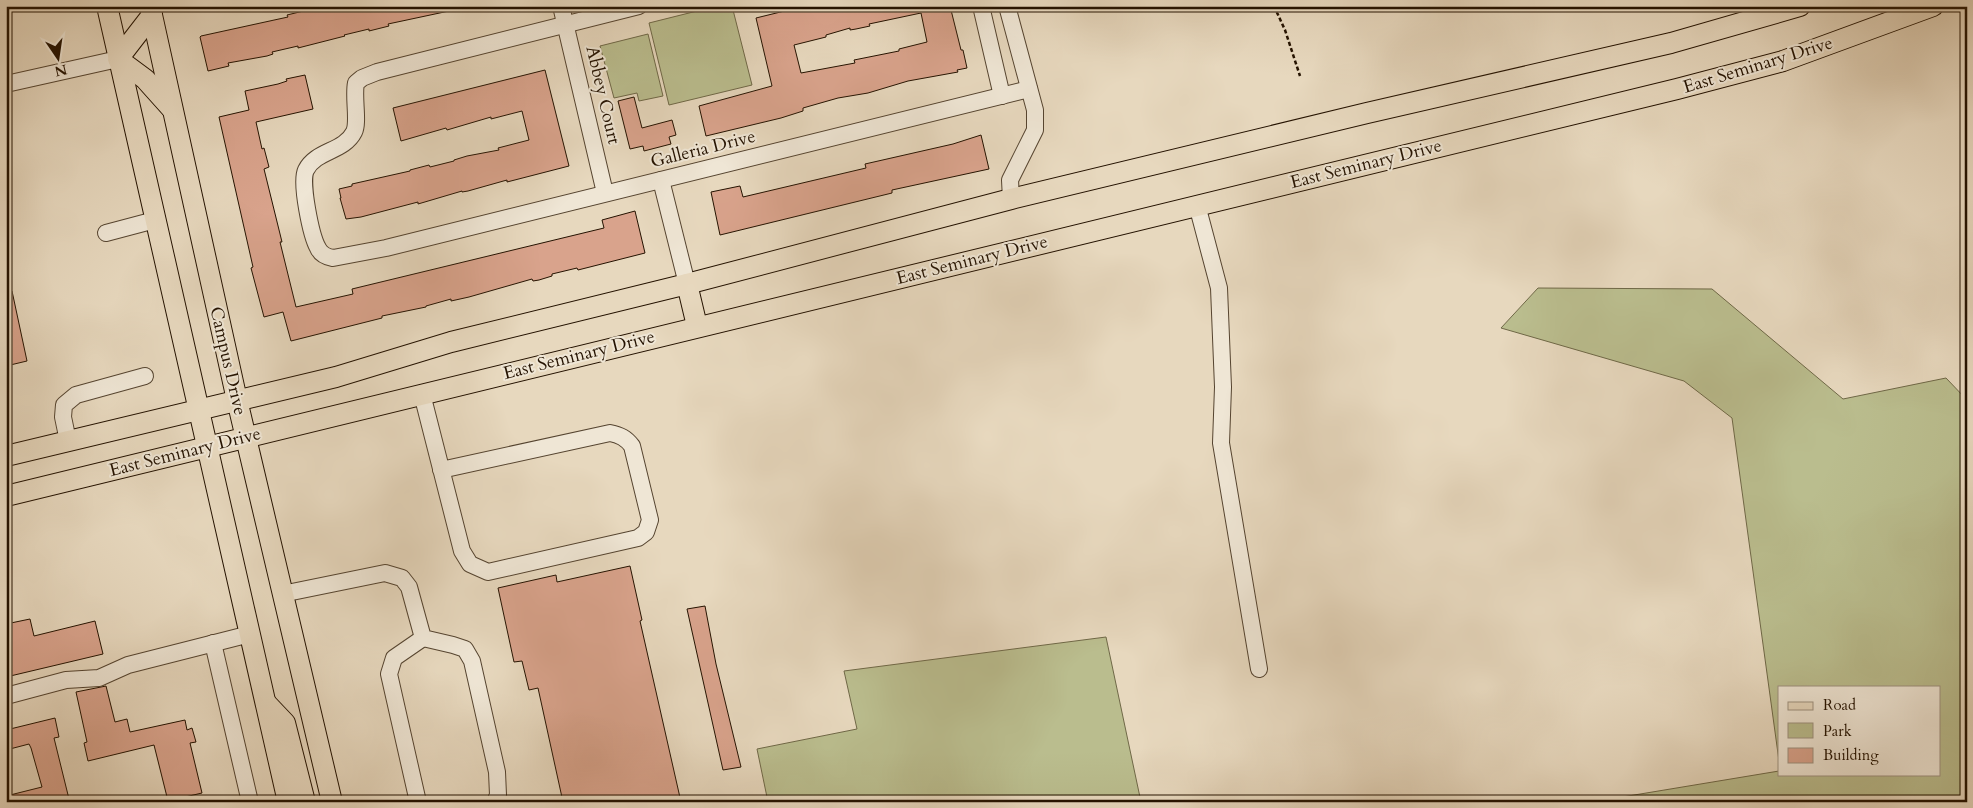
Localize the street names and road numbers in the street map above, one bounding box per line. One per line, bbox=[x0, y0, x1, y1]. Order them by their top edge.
street label: East Seminary Drive bbox=[1680, 30, 1836, 100]
street label: Abbey Court bbox=[580, 43, 627, 147]
street label: Galleria Drive bbox=[648, 124, 758, 174]
street label: East Seminary Drive bbox=[1288, 133, 1444, 195]
street label: East Seminary Drive bbox=[894, 229, 1050, 291]
street label: Campus Drive bbox=[203, 304, 253, 418]
street label: East Seminary Drive bbox=[501, 324, 657, 386]
street label: East Seminary Drive bbox=[107, 421, 263, 483]

